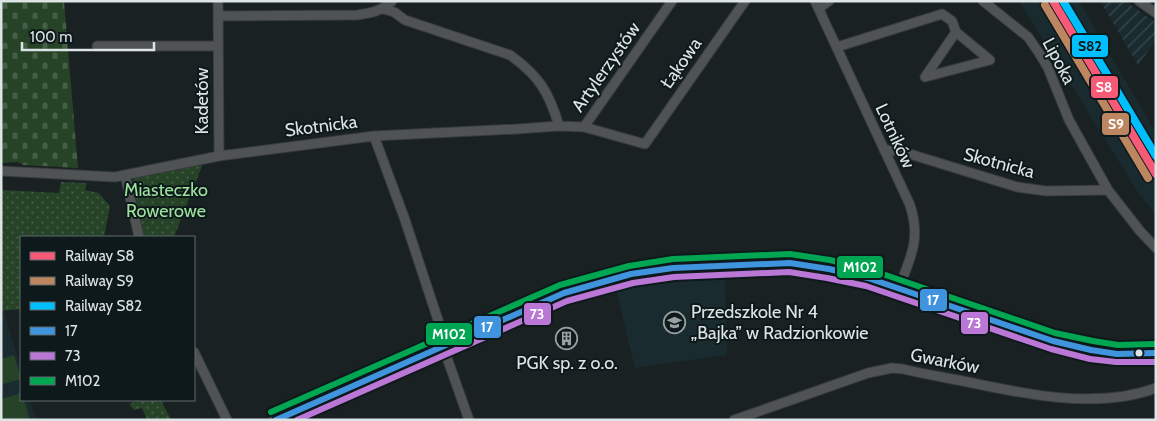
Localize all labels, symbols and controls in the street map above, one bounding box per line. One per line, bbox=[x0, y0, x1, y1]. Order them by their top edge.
street label: Artylerzystów bbox=[567, 18, 645, 116]
scale bar bbox=[22, 20, 155, 52]
text: 100 m bbox=[30, 28, 72, 46]
street label: Łąkowa bbox=[656, 33, 706, 93]
street label: Lipoka bbox=[1038, 34, 1080, 88]
line badge: S82 bbox=[1071, 34, 1109, 58]
text: S82 bbox=[1078, 37, 1102, 55]
street label: Kadetów bbox=[191, 68, 213, 134]
line badge: S8 bbox=[1090, 75, 1119, 99]
text: S8 bbox=[1096, 78, 1112, 96]
street label: Lotników bbox=[870, 100, 920, 172]
street label: Skotnicka bbox=[284, 111, 359, 141]
line badge: S9 bbox=[1101, 112, 1130, 136]
text: S9 bbox=[1108, 115, 1124, 133]
street label: Skotnicka bbox=[961, 143, 1037, 183]
park label: Miasteczko Rowerowe bbox=[124, 179, 208, 222]
legend bbox=[20, 236, 195, 401]
text: Railway S8 bbox=[65, 247, 134, 265]
line badge: M102 bbox=[836, 255, 884, 279]
text: M102 bbox=[843, 258, 877, 276]
text: Railway S9 bbox=[65, 272, 134, 290]
line badge: 17 bbox=[919, 288, 948, 312]
text: 17 bbox=[927, 291, 940, 309]
text: Railway S82 bbox=[65, 297, 142, 315]
place label: Przedszkole Nr 4 „Bajka” w Radzionkowie bbox=[691, 301, 868, 344]
line badge: 73 bbox=[523, 302, 552, 326]
text: 73 bbox=[530, 305, 544, 323]
school or university icon: Przedszkole Nr 4 „Bajka” w Radzionkowie bbox=[663, 310, 687, 334]
line badge: 73 bbox=[960, 311, 989, 335]
text: 73 bbox=[967, 314, 981, 332]
line badge: 17 bbox=[473, 315, 502, 339]
text: 17 bbox=[481, 318, 494, 336]
text: 17 bbox=[65, 322, 78, 340]
line badge: M102 bbox=[425, 322, 473, 346]
text: M102 bbox=[432, 325, 466, 343]
building icon: PGK sp. z o.o. bbox=[555, 326, 579, 350]
street label: Gwarków bbox=[909, 344, 981, 378]
text: 73 bbox=[65, 347, 81, 365]
unlabelled marker bbox=[1134, 348, 1144, 358]
place label: PGK sp. z o.o. bbox=[516, 352, 618, 374]
text: M102 bbox=[65, 372, 100, 390]

